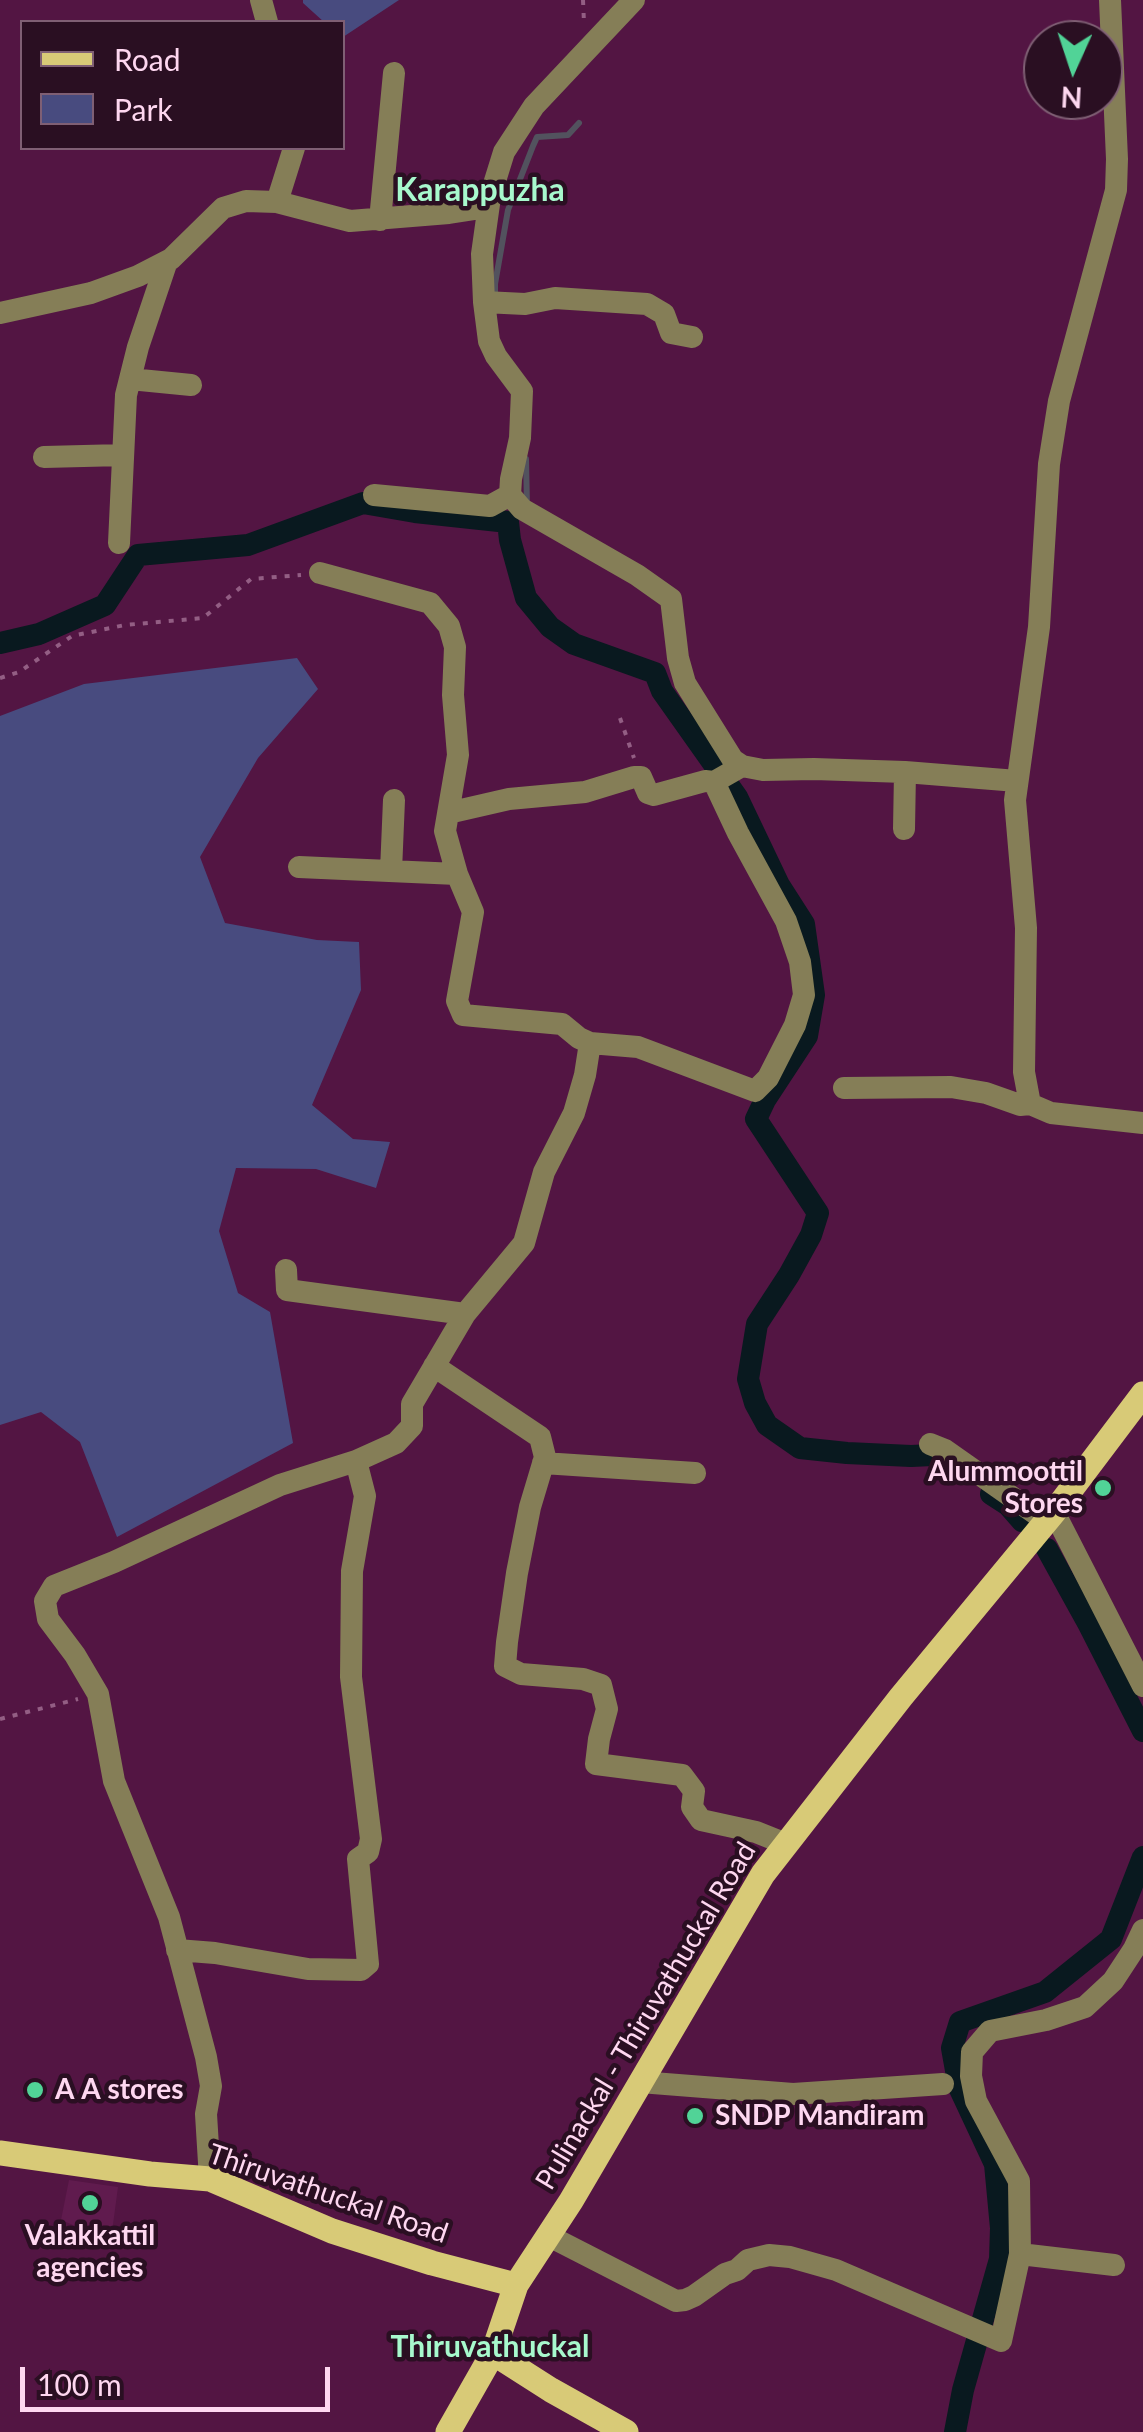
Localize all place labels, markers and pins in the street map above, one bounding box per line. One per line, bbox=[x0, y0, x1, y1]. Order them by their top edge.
place label: Alummoottil Stores bbox=[928, 1455, 1083, 1521]
marker: Alummoottil Stores bbox=[1092, 1477, 1114, 1499]
place label: A A stores bbox=[55, 2073, 183, 2107]
marker: A A stores bbox=[24, 2079, 46, 2101]
place label: SNDP Mandiram bbox=[715, 2099, 924, 2133]
marker: SNDP Mandiram bbox=[684, 2105, 706, 2127]
marker: Valakkattil agencies bbox=[79, 2192, 101, 2214]
place label: Valakkattil agencies bbox=[25, 2219, 155, 2285]

